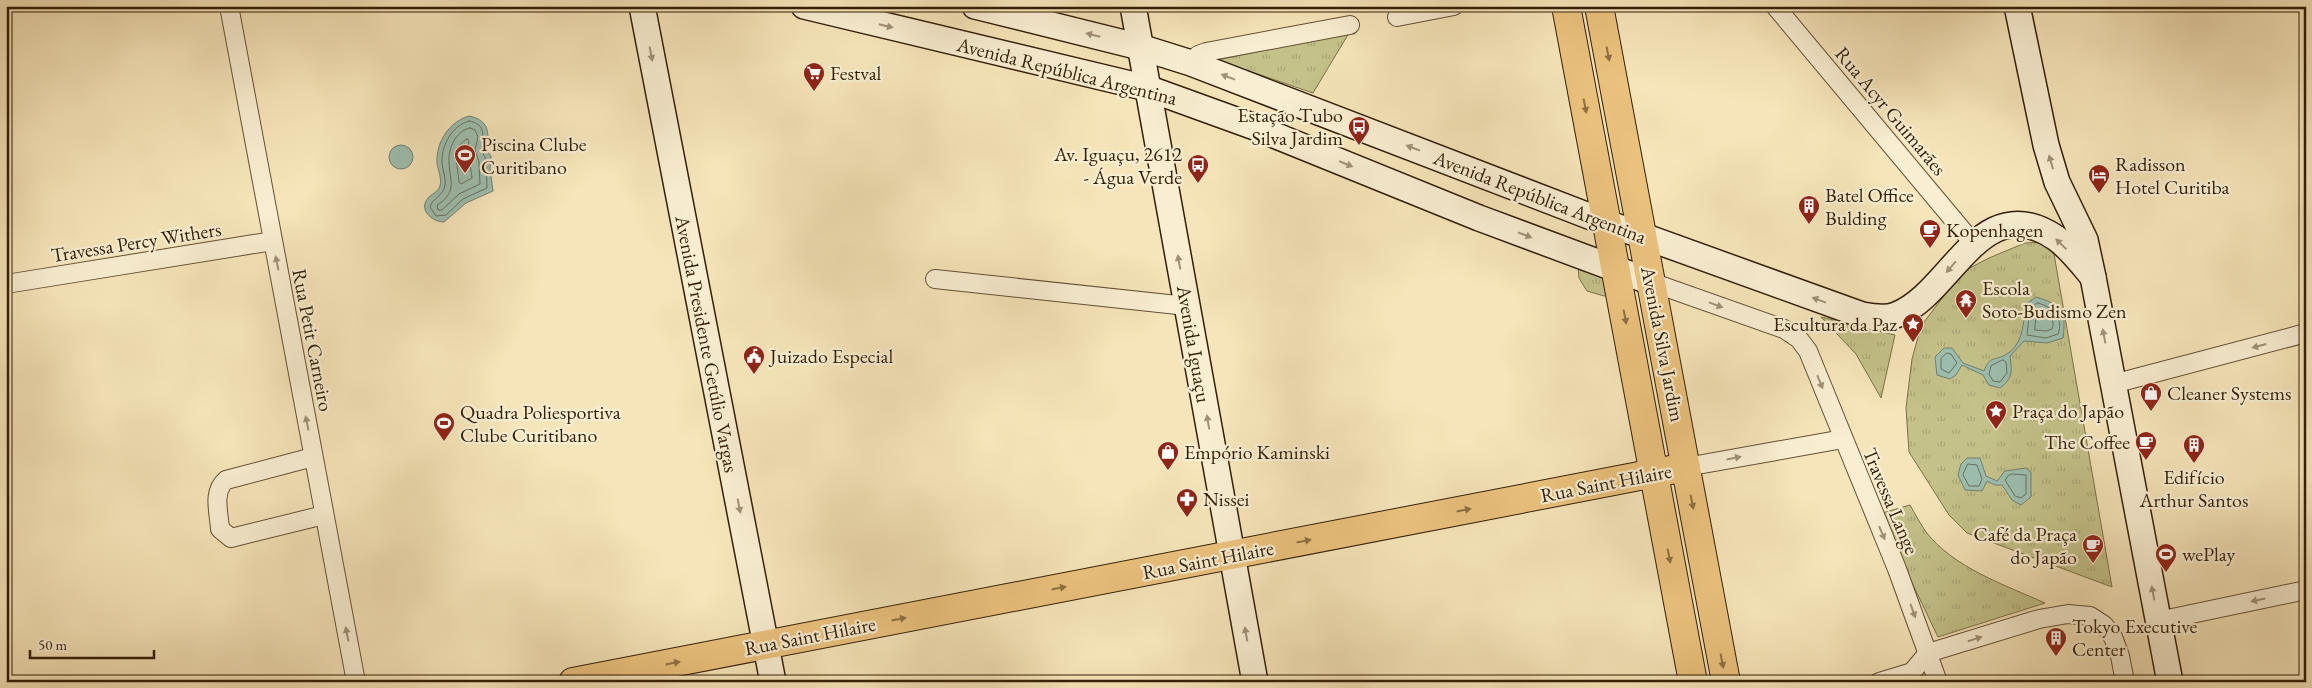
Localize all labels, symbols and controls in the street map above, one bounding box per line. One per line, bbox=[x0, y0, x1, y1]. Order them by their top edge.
one-way arrow bbox=[878, 22, 893, 30]
street label: Avenida República Argentina bbox=[953, 31, 1180, 111]
one-way arrow bbox=[1085, 31, 1100, 39]
street label: Rua Acyr Guimarães bbox=[1830, 41, 1952, 181]
one-way arrow bbox=[647, 47, 655, 62]
one-way arrow bbox=[1605, 47, 1613, 63]
place label: Festval bbox=[830, 60, 882, 86]
supermarket icon: Festval bbox=[802, 61, 826, 92]
one-way arrow bbox=[1221, 73, 1236, 80]
one-way arrow bbox=[1581, 98, 1589, 113]
place label: Estação Tubo Silva Jardim bbox=[1237, 102, 1343, 151]
bus stop icon: Estação Tubo Silva Jardim bbox=[1347, 115, 1371, 146]
place label: Piscina Clube Curitibano bbox=[481, 131, 587, 180]
place label: Av. Iguaçu, 2612 - Água Verde bbox=[1053, 141, 1182, 190]
sports icon: Piscina Clube Curitibano bbox=[453, 143, 477, 174]
one-way arrow bbox=[1405, 144, 1420, 152]
street label: Avenida República Argentina bbox=[1429, 144, 1650, 250]
place label: Radisson Hotel Curitiba bbox=[2115, 151, 2229, 200]
bus stop icon: Av. Iguaçu, 2612 - Água Verde bbox=[1186, 153, 1210, 184]
one-way arrow bbox=[2047, 154, 2055, 169]
one-way arrow bbox=[1338, 161, 1353, 168]
hotel icon: Radisson Hotel Curitiba bbox=[2087, 163, 2111, 194]
place label: Batel Office Bulding bbox=[1825, 182, 1914, 231]
building icon: Batel Office Bulding bbox=[1797, 194, 1821, 225]
street label: Avenida Presidente Getúlio Vargas bbox=[669, 212, 745, 475]
street label: Travessa Percy Withers bbox=[49, 216, 223, 268]
place label: Kopenhagen bbox=[1946, 217, 2044, 243]
cafe icon: Kopenhagen bbox=[1918, 218, 1942, 249]
one-way arrow bbox=[1518, 231, 1533, 239]
one-way arrow bbox=[2055, 238, 2067, 250]
one-way arrow bbox=[1174, 254, 1182, 270]
one-way arrow bbox=[273, 255, 281, 270]
one-way arrow bbox=[1945, 260, 1956, 273]
street label: Avenida Silva Jardim bbox=[1635, 263, 1691, 424]
street label: Rua Petit Carneiro bbox=[286, 266, 340, 414]
place label: Escola Soto-Budismo Zen bbox=[1982, 275, 2127, 324]
street label: Avenida Iguaçu bbox=[1171, 282, 1217, 405]
temple icon: Escola Soto-Budismo Zen bbox=[1954, 288, 1978, 319]
one-way arrow bbox=[1811, 295, 1826, 303]
one-way arrow bbox=[1708, 301, 1723, 309]
one-way arrow bbox=[1621, 310, 1629, 326]
place label: Escultura da Paz bbox=[1773, 311, 1897, 337]
place icon: Escultura da Paz bbox=[1901, 312, 1925, 343]
one-way arrow bbox=[2100, 328, 2108, 344]
one-way arrow bbox=[2251, 342, 2266, 350]
place label: Juizado Especial bbox=[768, 343, 894, 369]
public building icon: Juizado Especial bbox=[742, 344, 766, 375]
one-way arrow bbox=[1817, 375, 1824, 390]
place label: Cleaner Systems bbox=[2167, 380, 2291, 406]
shop icon: Cleaner Systems bbox=[2139, 381, 2163, 412]
place label: Praça do Japão bbox=[2012, 398, 2124, 424]
place label: Quadra Poliesportiva Clube Curitibano bbox=[460, 399, 621, 448]
place icon: Praça do Japão bbox=[1984, 399, 2008, 430]
sports icon: Quadra Poliesportiva Clube Curitibano bbox=[432, 411, 456, 442]
one-way arrow bbox=[1203, 414, 1211, 430]
one-way arrow bbox=[303, 415, 311, 430]
place label: The Coffee bbox=[2044, 429, 2130, 455]
cafe icon: The Coffee bbox=[2134, 430, 2158, 461]
building icon: Edifício Arthur Santos bbox=[2182, 433, 2206, 464]
place label: Empório Kaminski bbox=[1184, 439, 1330, 465]
shop icon: Empório Kaminski bbox=[1156, 440, 1180, 471]
street label: Travessa Lange bbox=[1857, 444, 1925, 558]
one-way arrow bbox=[1726, 454, 1742, 462]
street label: Rua Saint Hilaire bbox=[1538, 458, 1674, 508]
place label: Edifício Arthur Santos bbox=[2139, 464, 2248, 513]
place label: Nissei bbox=[1203, 486, 1249, 512]
pharmacy icon: Nissei bbox=[1175, 487, 1199, 518]
one-way arrow bbox=[1689, 494, 1697, 510]
one-way arrow bbox=[735, 498, 743, 514]
one-way arrow bbox=[1456, 506, 1472, 514]
place label: Café da Praça do Japão bbox=[1974, 521, 2077, 570]
one-way arrow bbox=[1878, 526, 1886, 541]
cafe icon: Café da Praça do Japão bbox=[2081, 533, 2105, 564]
street label: Rua Saint Hilaire bbox=[1140, 535, 1276, 585]
one-way arrow bbox=[1297, 537, 1312, 545]
place label: wePlay bbox=[2182, 541, 2236, 567]
sports icon: wePlay bbox=[2154, 542, 2178, 573]
one-way arrow bbox=[1666, 549, 1674, 565]
one-way arrow bbox=[1051, 584, 1067, 592]
one-way arrow bbox=[2149, 586, 2157, 601]
one-way arrow bbox=[2250, 597, 2266, 605]
one-way arrow bbox=[1909, 604, 1917, 619]
street label: Rua Saint Hilaire bbox=[742, 611, 878, 661]
place label: Tokyo Executive Center bbox=[2072, 613, 2198, 662]
one-way arrow bbox=[892, 615, 907, 623]
one-way arrow bbox=[342, 625, 350, 641]
one-way arrow bbox=[1242, 625, 1250, 641]
building icon: Tokyo Executive Center bbox=[2044, 626, 2068, 657]
scale bar bbox=[30, 628, 154, 660]
one-way arrow bbox=[1968, 634, 1983, 642]
text: 50 m bbox=[38, 635, 67, 654]
one-way arrow bbox=[1719, 654, 1727, 670]
one-way arrow bbox=[665, 658, 681, 666]

